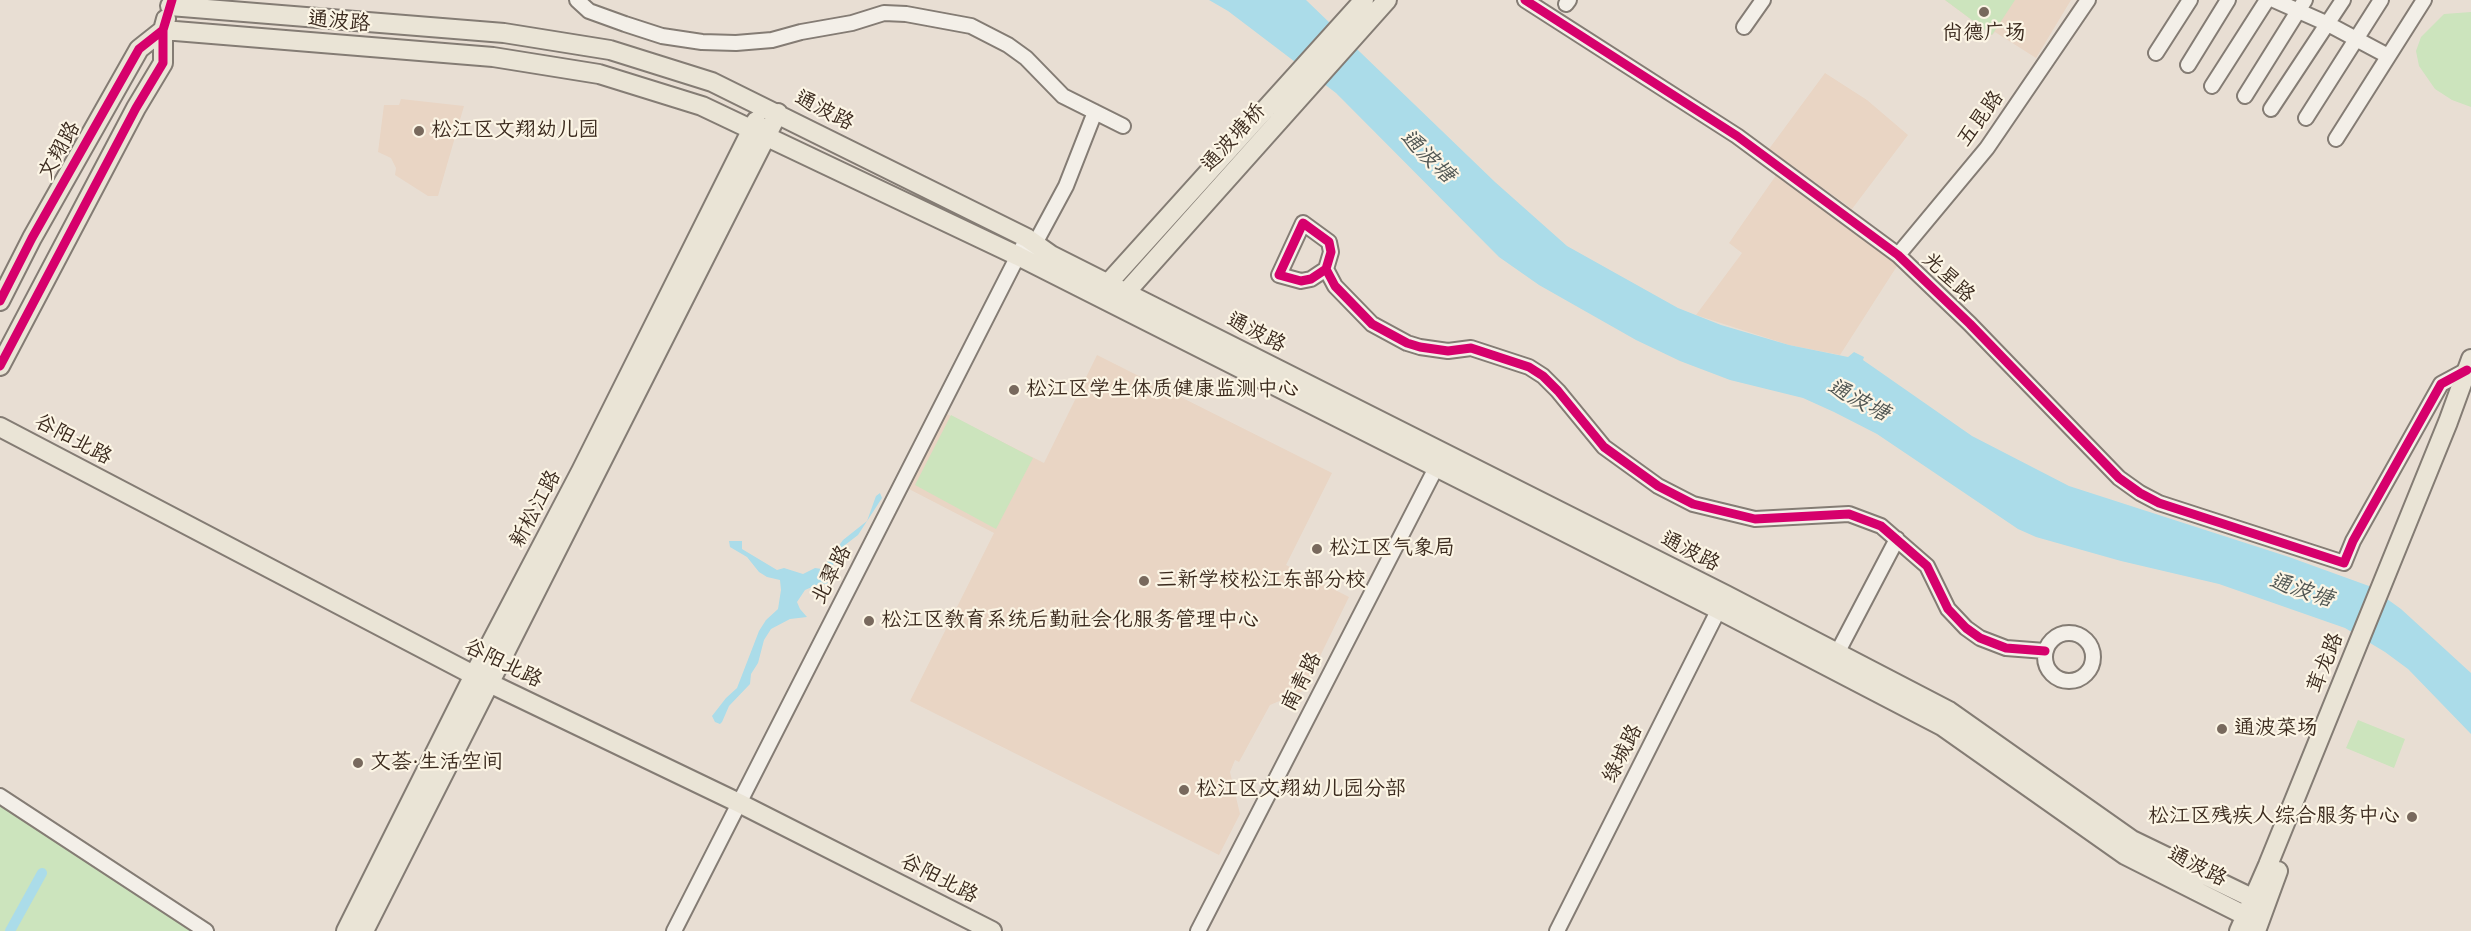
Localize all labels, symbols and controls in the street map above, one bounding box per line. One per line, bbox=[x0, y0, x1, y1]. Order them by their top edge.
marker: 尚德广场 bbox=[1977, 5, 1991, 19]
street label: 通波路 bbox=[307, 7, 371, 37]
place label: 尚德广场 bbox=[1942, 21, 2026, 47]
street label: 通波路 bbox=[790, 85, 858, 137]
street label: 五昆路 bbox=[1952, 86, 2010, 152]
street label: 通波塘桥 bbox=[1197, 98, 1271, 178]
street label: 文翔路 bbox=[34, 117, 86, 185]
place label: 松江区文翔幼儿园 bbox=[431, 118, 599, 144]
marker: 松江区文翔幼儿园 bbox=[412, 124, 426, 138]
water label: 通波塘 bbox=[1394, 125, 1460, 189]
street label: 光星路 bbox=[1916, 247, 1980, 309]
street label: 通波路 bbox=[1222, 307, 1290, 359]
water label: 通波塘 bbox=[1823, 374, 1893, 428]
place label: 松江区学生体质健康监测中心 bbox=[1026, 377, 1299, 403]
marker: 松江区学生体质健康监测中心 bbox=[1007, 383, 1021, 397]
street label: 谷阳北路 bbox=[30, 409, 116, 471]
street label: 新松江路 bbox=[505, 466, 567, 552]
street label: 通波路 bbox=[1656, 526, 1724, 578]
place label: 松江区气象局 bbox=[1329, 536, 1455, 562]
street label: 北翠路 bbox=[806, 541, 858, 609]
marker: 松江区气象局 bbox=[1310, 542, 1324, 556]
place label: 三新学校松江东部分校 bbox=[1156, 568, 1366, 594]
water label: 通波塘 bbox=[2266, 568, 2336, 614]
marker: 三新学校松江东部分校 bbox=[1137, 574, 1151, 588]
place label: 松江区教育系统后勤社会化服务管理中心 bbox=[881, 608, 1259, 634]
marker: 松江区教育系统后勤社会化服务管理中心 bbox=[862, 614, 876, 628]
street label: 茸龙路 bbox=[2303, 629, 2349, 697]
street label: 谷阳北路 bbox=[460, 634, 546, 694]
street label: 南青路 bbox=[1276, 648, 1328, 716]
place label: 通波菜场 bbox=[2234, 716, 2318, 742]
street label: 绿城路 bbox=[1597, 720, 1649, 788]
marker: 通波菜场 bbox=[2215, 722, 2229, 736]
place label: 文荟·生活空间 bbox=[370, 750, 503, 776]
marker: 文荟·生活空间 bbox=[351, 756, 365, 770]
place label: 松江区文翔幼儿园分部 bbox=[1196, 777, 1406, 803]
marker: 松江区文翔幼儿园分部 bbox=[1177, 783, 1191, 797]
place label: 松江区残疾人综合服务中心 bbox=[2148, 804, 2400, 830]
marker: 松江区残疾人综合服务中心 bbox=[2405, 810, 2419, 824]
street label: 通波路 bbox=[2163, 841, 2231, 893]
street label: 谷阳北路 bbox=[896, 849, 982, 909]

